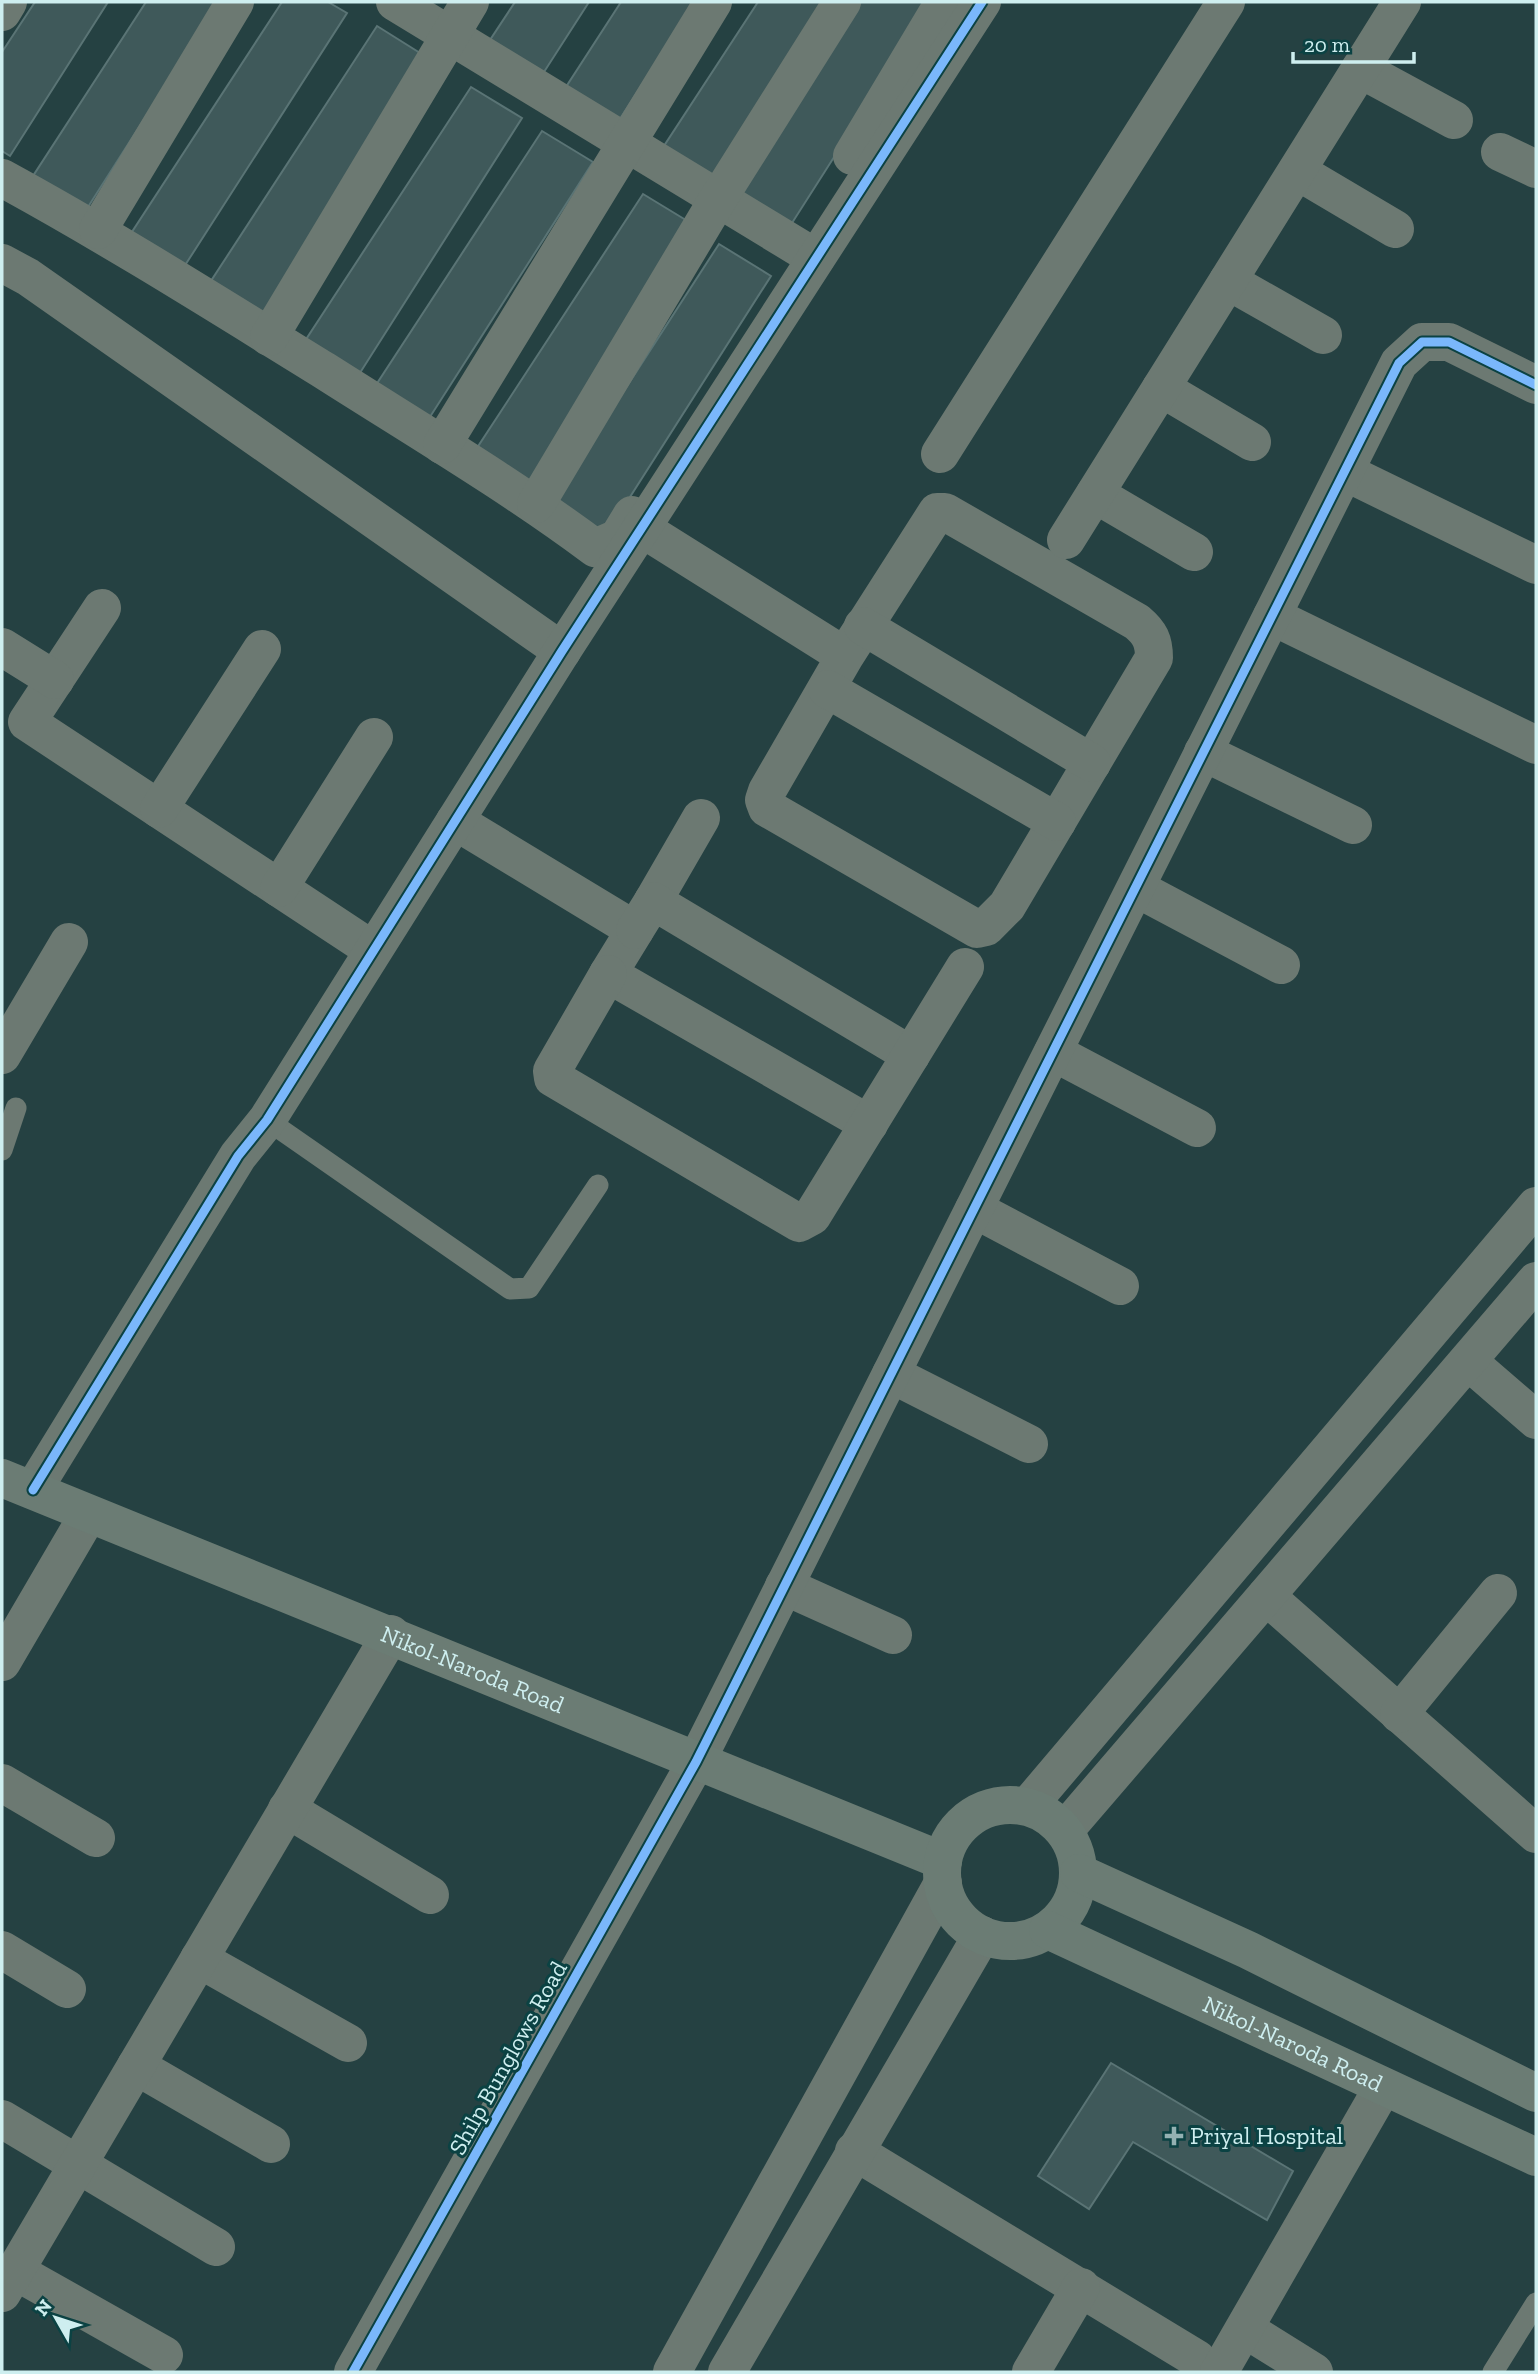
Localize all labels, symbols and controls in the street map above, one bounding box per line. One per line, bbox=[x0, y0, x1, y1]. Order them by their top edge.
scale bar bbox=[1293, 21, 1414, 65]
text: 20 m bbox=[1304, 32, 1350, 57]
street label: Nikol-Naroda Road bbox=[377, 1619, 569, 1719]
street label: Shilp Bunglows Road bbox=[442, 1956, 573, 2160]
street label: Nikol-Naroda Road bbox=[1198, 1989, 1388, 2098]
place label: Priyal Hospital bbox=[1190, 2121, 1343, 2150]
marker: Priyal Hospital bbox=[1164, 2126, 1184, 2146]
north arrow bbox=[21, 2283, 91, 2353]
text: N bbox=[30, 2295, 57, 2320]

